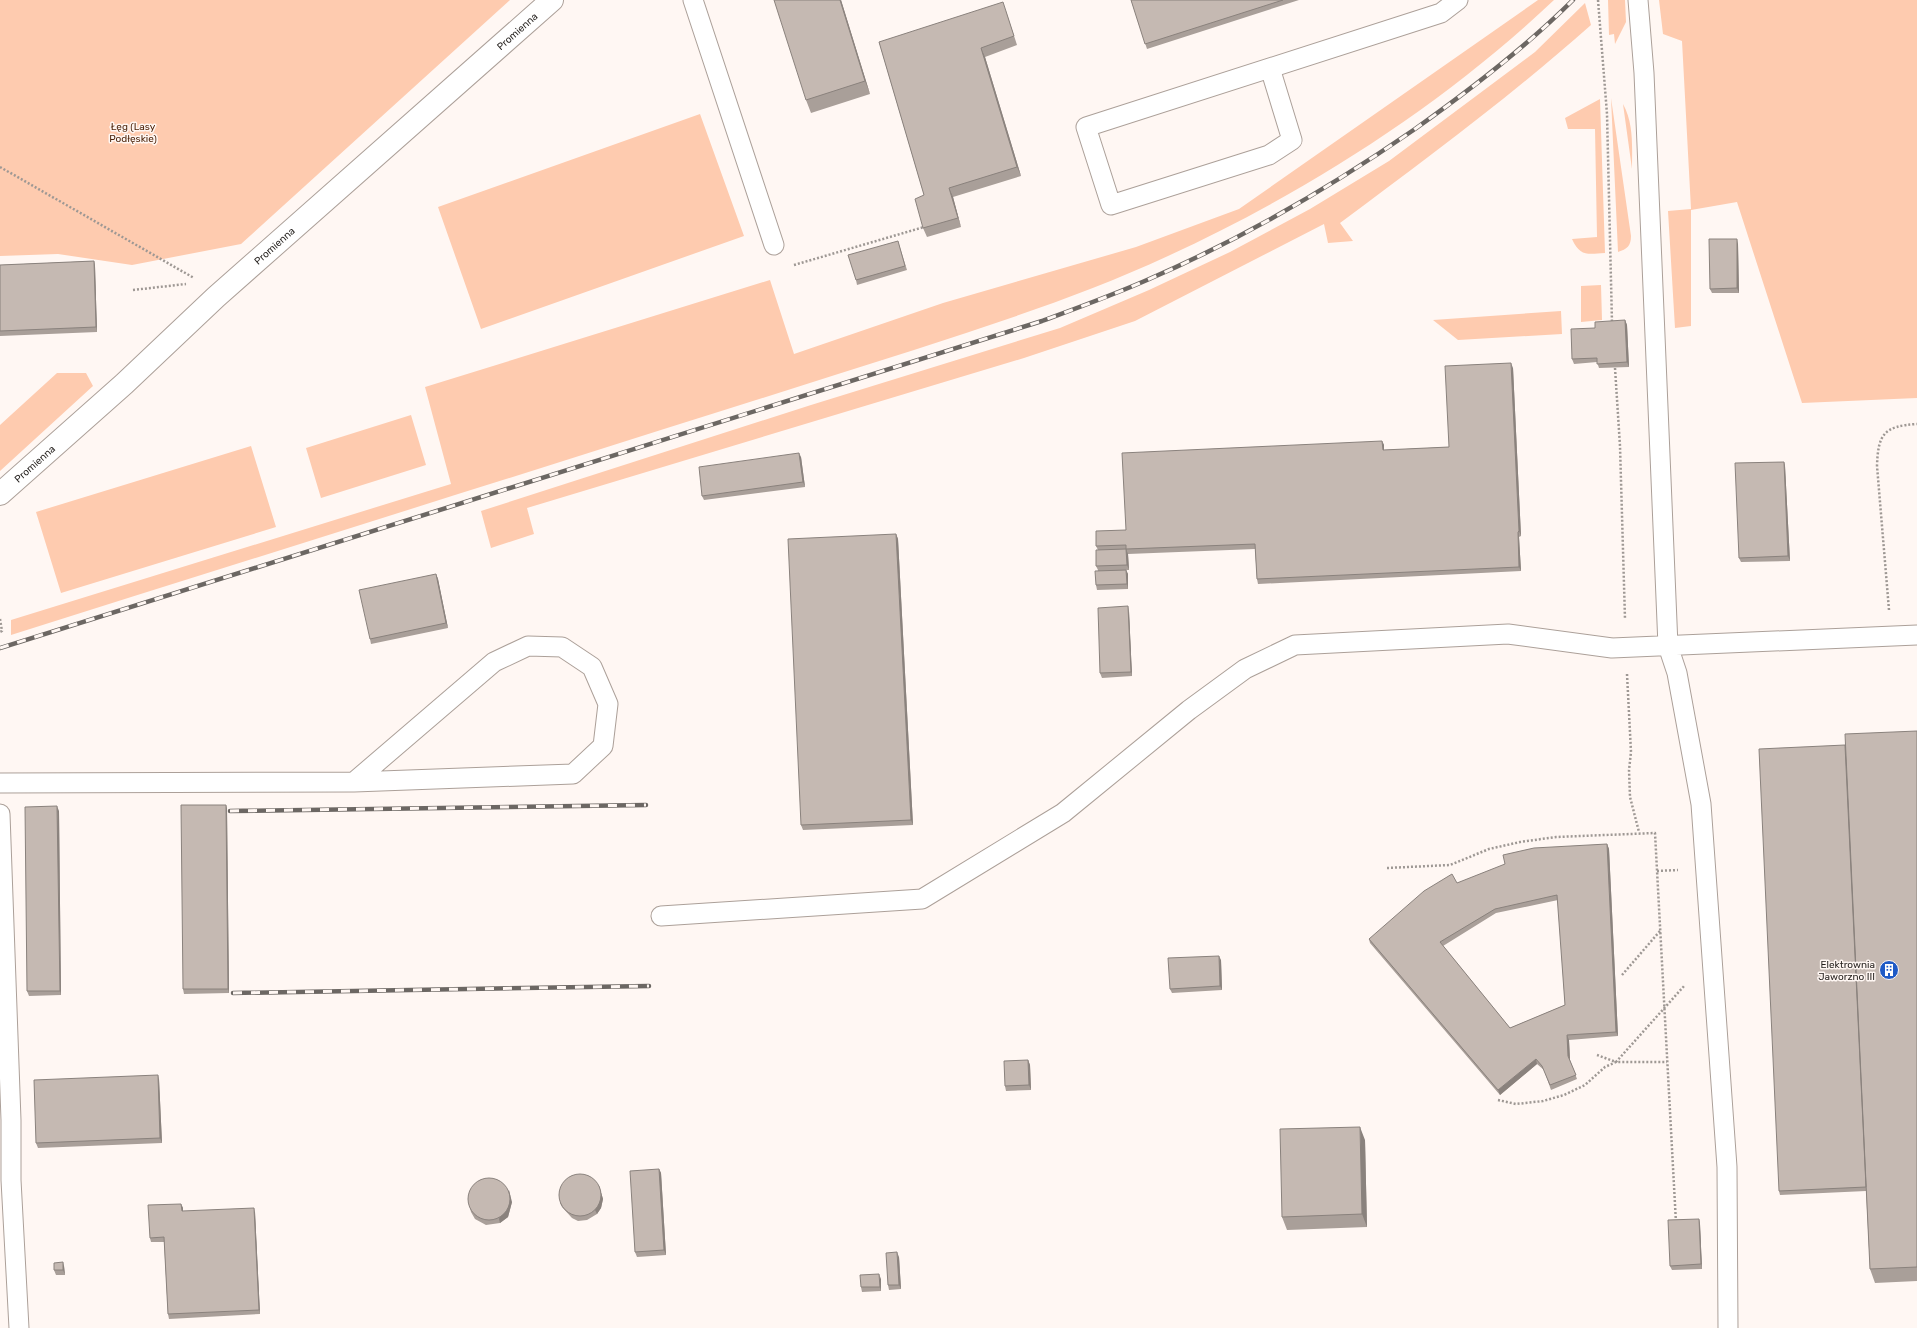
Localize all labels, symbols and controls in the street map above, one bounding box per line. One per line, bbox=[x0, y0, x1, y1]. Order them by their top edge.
street label: Promienna bbox=[495, 11, 540, 53]
park label: Łęg (Lasy Podłęskie) bbox=[109, 121, 157, 145]
street label: Promienna bbox=[252, 225, 298, 268]
street label: Promienna bbox=[12, 443, 58, 485]
place label: Elektrownia Jaworzno III bbox=[1818, 959, 1875, 983]
building icon: Elektrownia Jaworzno III bbox=[1878, 959, 1900, 981]

